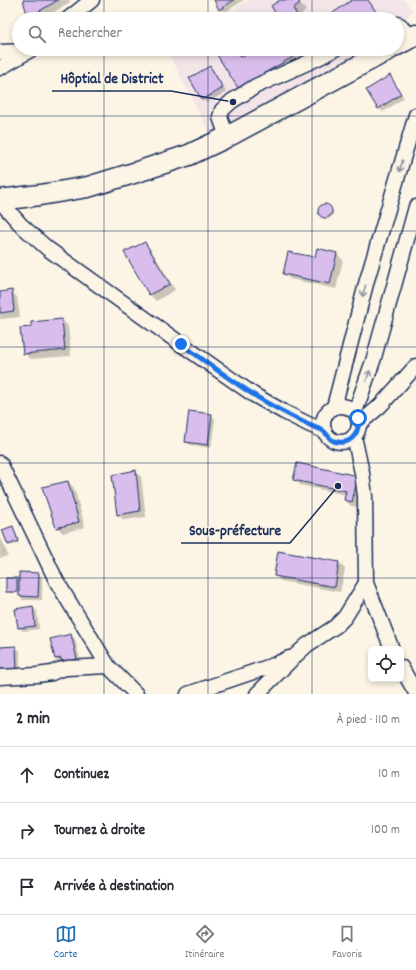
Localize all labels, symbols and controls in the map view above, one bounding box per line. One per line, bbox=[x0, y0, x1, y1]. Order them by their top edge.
search box bbox=[12, 12, 404, 56]
icon: search bbox=[26, 23, 48, 45]
text: Rechercher bbox=[58, 23, 122, 45]
callout: Hôptial de District bbox=[52, 64, 171, 91]
text: Hôptial de District bbox=[61, 69, 164, 91]
one-way arrow bbox=[397, 160, 404, 173]
one-way arrow bbox=[360, 284, 367, 297]
route end bbox=[172, 335, 190, 353]
one-way arrow bbox=[365, 369, 372, 382]
route start bbox=[349, 409, 367, 427]
callout: Sous-préfecture bbox=[181, 516, 290, 543]
text: Sous-préfecture bbox=[189, 521, 282, 543]
map controls bbox=[368, 646, 404, 682]
button: locate bbox=[368, 646, 404, 682]
text: 2 min bbox=[16, 708, 50, 732]
text: À pied · 110 m bbox=[336, 711, 400, 730]
icon: ahead bbox=[16, 764, 38, 786]
text: Continuez bbox=[54, 764, 109, 786]
text: 10 m bbox=[378, 765, 400, 784]
icon: right bbox=[16, 820, 38, 842]
text: Tournez à droite bbox=[54, 820, 145, 842]
text: 100 m bbox=[371, 821, 400, 840]
icon: arrive bbox=[16, 876, 38, 898]
text: Arrivée à destination bbox=[54, 876, 174, 898]
tab: Carte bbox=[54, 923, 77, 963]
tab: Itinéraire bbox=[185, 923, 224, 963]
tab: Favoris bbox=[332, 923, 362, 963]

